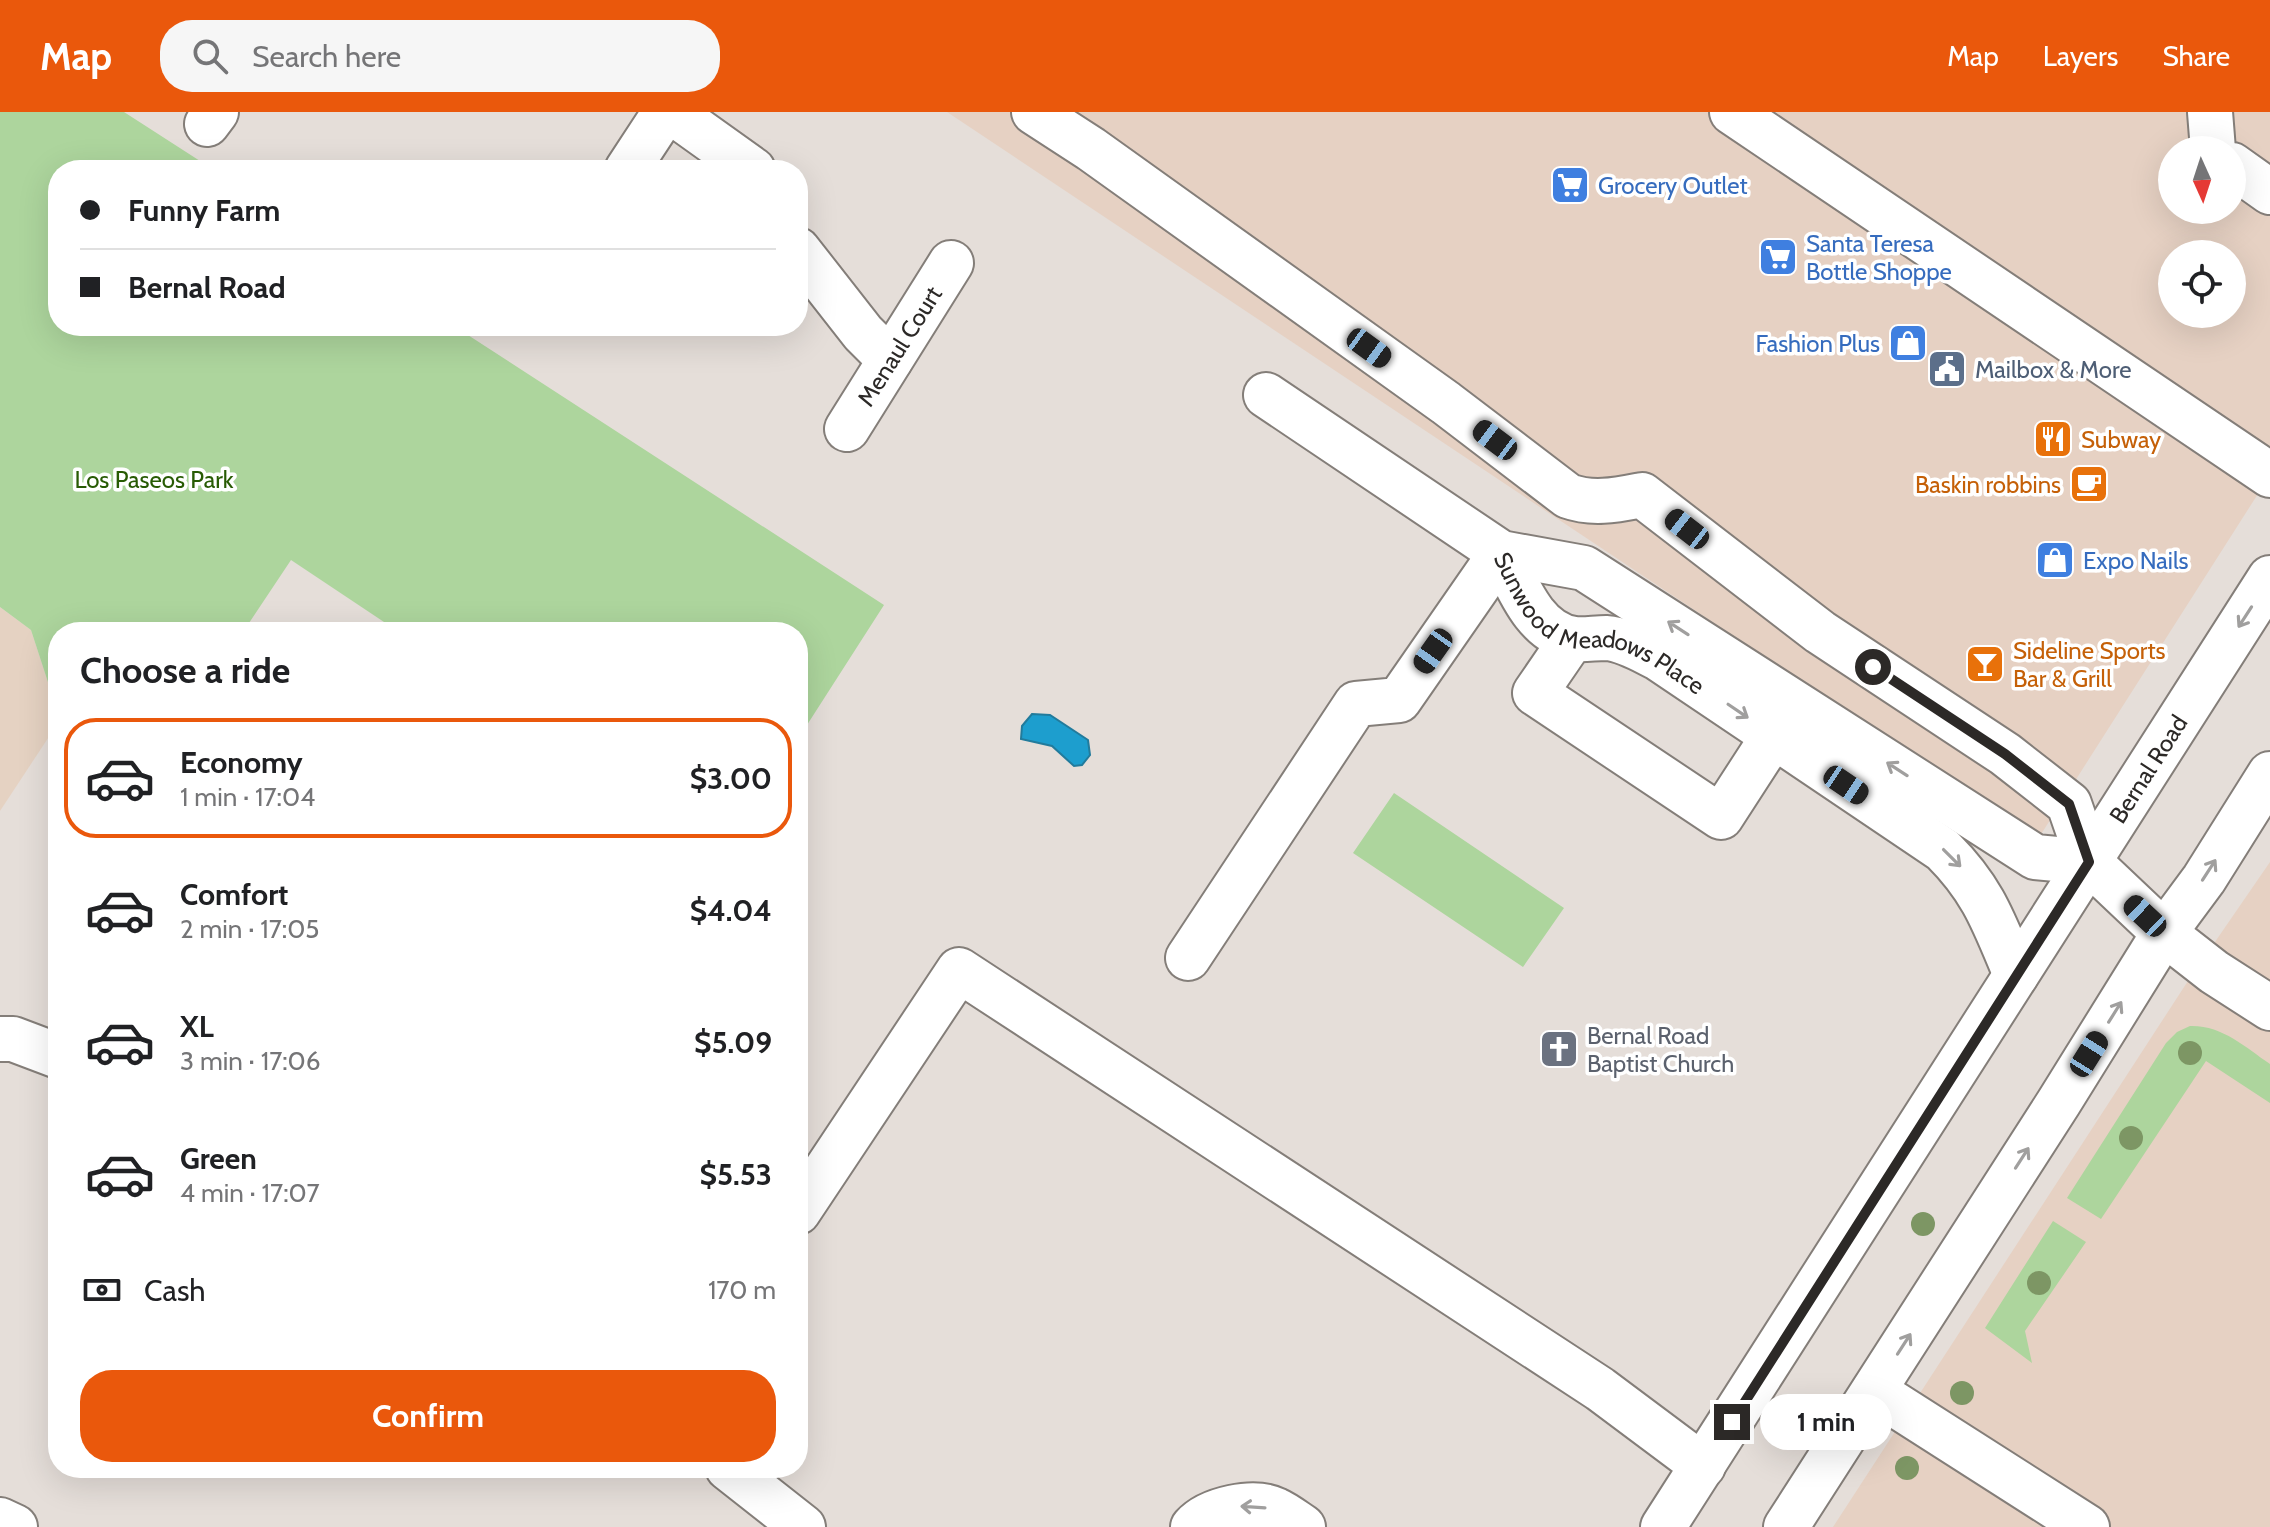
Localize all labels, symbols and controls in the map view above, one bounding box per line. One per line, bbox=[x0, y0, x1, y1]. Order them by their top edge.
search box bbox=[160, 20, 720, 92]
text: Map bbox=[40, 33, 112, 80]
icon: search bbox=[188, 34, 232, 78]
text: Search here bbox=[252, 38, 401, 75]
text: Map bbox=[1947, 39, 1999, 73]
text: Layers bbox=[2043, 39, 2118, 73]
text: Share bbox=[2162, 39, 2230, 73]
north arrow bbox=[2158, 136, 2246, 224]
map controls bbox=[2158, 136, 2246, 328]
supermarket icon: Grocery Outlet bbox=[1549, 164, 1591, 206]
place label: Grocery Outlet bbox=[1598, 171, 1748, 200]
text: Funny Farm bbox=[128, 192, 280, 229]
place label: Santa Teresa Bottle Shoppe bbox=[1806, 229, 1952, 286]
supermarket icon: Santa Teresa Bottle Shoppe bbox=[1757, 236, 1799, 278]
button: locate bbox=[2158, 240, 2246, 328]
text: Bernal Road bbox=[128, 269, 286, 306]
street label: Menaul Court bbox=[851, 281, 947, 411]
shop icon: Fashion Plus bbox=[1887, 322, 1929, 364]
car bbox=[1343, 324, 1395, 372]
place label: Fashion Plus bbox=[1755, 329, 1880, 358]
public building icon: Mailbox & More bbox=[1926, 348, 1968, 390]
place label: Mailbox & More bbox=[1975, 355, 2131, 384]
car bbox=[1469, 416, 1521, 464]
restaurant icon: Subway bbox=[2032, 418, 2074, 460]
place label: Subway bbox=[2081, 425, 2161, 454]
cafe icon: Baskin robbins bbox=[2068, 463, 2110, 505]
park label: Los Paseos Park bbox=[74, 465, 234, 494]
place label: Baskin robbins bbox=[1915, 470, 2061, 499]
car bbox=[1661, 505, 1713, 553]
shop icon: Expo Nails bbox=[2034, 539, 2076, 581]
place label: Expo Nails bbox=[2083, 546, 2189, 575]
street label: Sunwood Meadows Place bbox=[1488, 547, 1710, 700]
one-way arrow bbox=[2237, 605, 2253, 628]
one-way arrow bbox=[1667, 620, 1690, 636]
car bbox=[1409, 624, 1457, 678]
place label: Sideline Sports Bar & Grill bbox=[2013, 636, 2166, 693]
bar icon: Sideline Sports Bar & Grill bbox=[1964, 643, 2006, 685]
text: Choose a ride bbox=[80, 648, 290, 692]
route start bbox=[1855, 649, 1891, 685]
one-way arrow bbox=[1726, 703, 1748, 720]
street label: Bernal Road bbox=[2103, 709, 2193, 828]
icon: car bbox=[84, 742, 156, 814]
text: Economy bbox=[180, 744, 303, 781]
text: $3.00 bbox=[690, 760, 772, 797]
one-way arrow bbox=[1886, 760, 1909, 776]
car bbox=[1819, 762, 1873, 808]
text: 1 min · 17:04 bbox=[180, 781, 315, 813]
one-way arrow bbox=[1942, 848, 1961, 867]
one-way arrow bbox=[2202, 859, 2218, 882]
icon: car bbox=[84, 874, 156, 946]
text: Comfort bbox=[180, 876, 288, 913]
car bbox=[2119, 891, 2171, 941]
text: $4.04 bbox=[690, 892, 772, 929]
text: 2 min · 17:05 bbox=[180, 913, 319, 945]
one-way arrow bbox=[2106, 1002, 2123, 1024]
icon: car bbox=[84, 1006, 156, 1078]
text: XL bbox=[180, 1008, 214, 1045]
place label: Bernal Road Baptist Church bbox=[1587, 1021, 1734, 1078]
text: $5.09 bbox=[694, 1024, 772, 1061]
car bbox=[2066, 1027, 2112, 1081]
church icon: Bernal Road Baptist Church bbox=[1538, 1028, 1580, 1070]
text: 3 min · 17:06 bbox=[180, 1045, 321, 1077]
icon: car bbox=[84, 1138, 156, 1210]
text: Green bbox=[180, 1140, 257, 1177]
one-way arrow bbox=[2013, 1148, 2030, 1170]
text: $5.53 bbox=[700, 1156, 772, 1193]
text: 4 min · 17:07 bbox=[180, 1177, 320, 1209]
icon: cash bbox=[80, 1268, 124, 1312]
text: Cash bbox=[144, 1272, 206, 1309]
text: 170 m bbox=[708, 1274, 776, 1306]
one-way arrow bbox=[1896, 1333, 1912, 1356]
button: Confirm bbox=[80, 1370, 776, 1462]
callout: 1 min bbox=[1760, 1394, 1892, 1450]
route end bbox=[1714, 1404, 1750, 1440]
text: 1 min bbox=[1797, 1406, 1855, 1438]
one-way arrow bbox=[1240, 1499, 1267, 1514]

